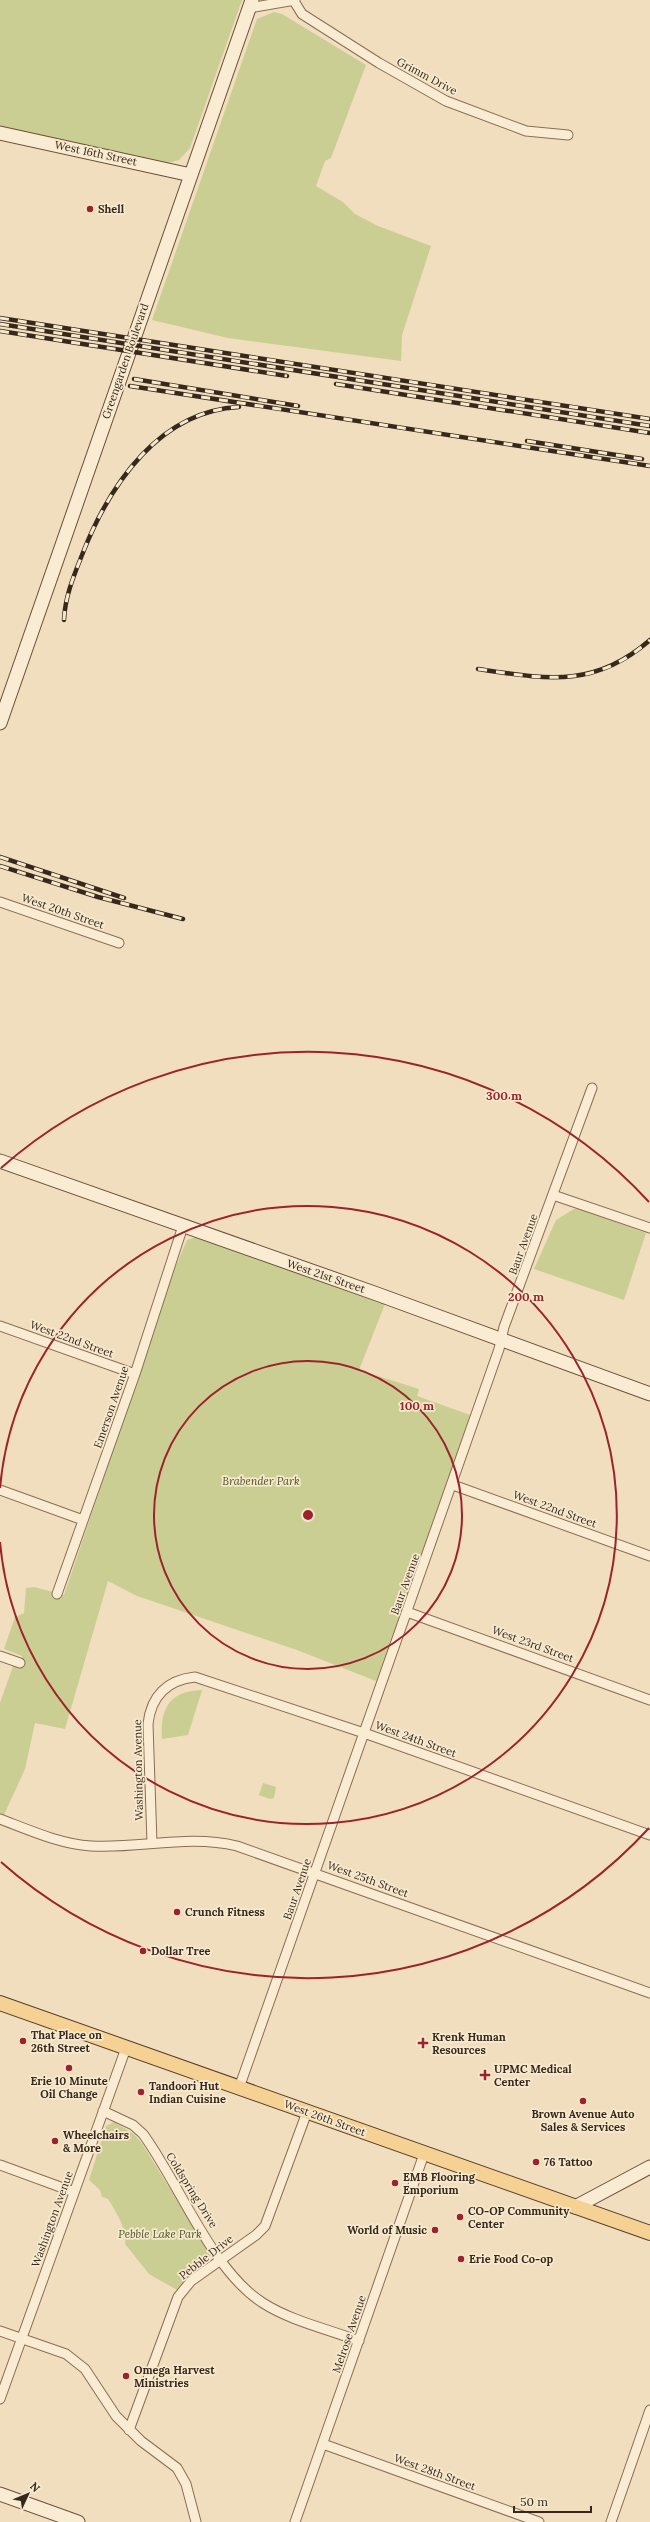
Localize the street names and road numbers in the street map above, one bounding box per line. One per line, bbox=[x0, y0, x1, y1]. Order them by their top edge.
street label: Grimm Drive bbox=[394, 54, 460, 98]
street label: West 16th Street bbox=[53, 137, 139, 169]
street label: Greengarden Boulevard bbox=[99, 301, 151, 421]
street label: West 20th Street bbox=[20, 890, 107, 932]
street label: Baur Avenue bbox=[505, 1211, 541, 1276]
street label: West 21st Street bbox=[285, 1256, 368, 1296]
street label: West 22nd Street bbox=[28, 1317, 116, 1361]
street label: Emerson Avenue bbox=[90, 1364, 132, 1450]
street label: West 22nd Street bbox=[511, 1487, 599, 1531]
street label: Baur Avenue bbox=[387, 1551, 423, 1616]
street label: West 23rd Street bbox=[490, 1623, 576, 1666]
street label: West 24th Street bbox=[374, 1718, 459, 1760]
street label: Washington Avenue bbox=[130, 1719, 146, 1821]
street label: Baur Avenue bbox=[280, 1856, 314, 1922]
street label: West 25th Street bbox=[325, 1858, 411, 1900]
street label: West 26th Street bbox=[282, 2097, 368, 2140]
street label: Coldspring Drive bbox=[163, 2150, 221, 2230]
street label: Washington Avenue bbox=[28, 2169, 76, 2269]
street label: Pebble Drive bbox=[176, 2232, 236, 2282]
street label: Melrose Avenue bbox=[329, 2293, 369, 2375]
street label: West 28th Street bbox=[392, 2451, 478, 2493]

